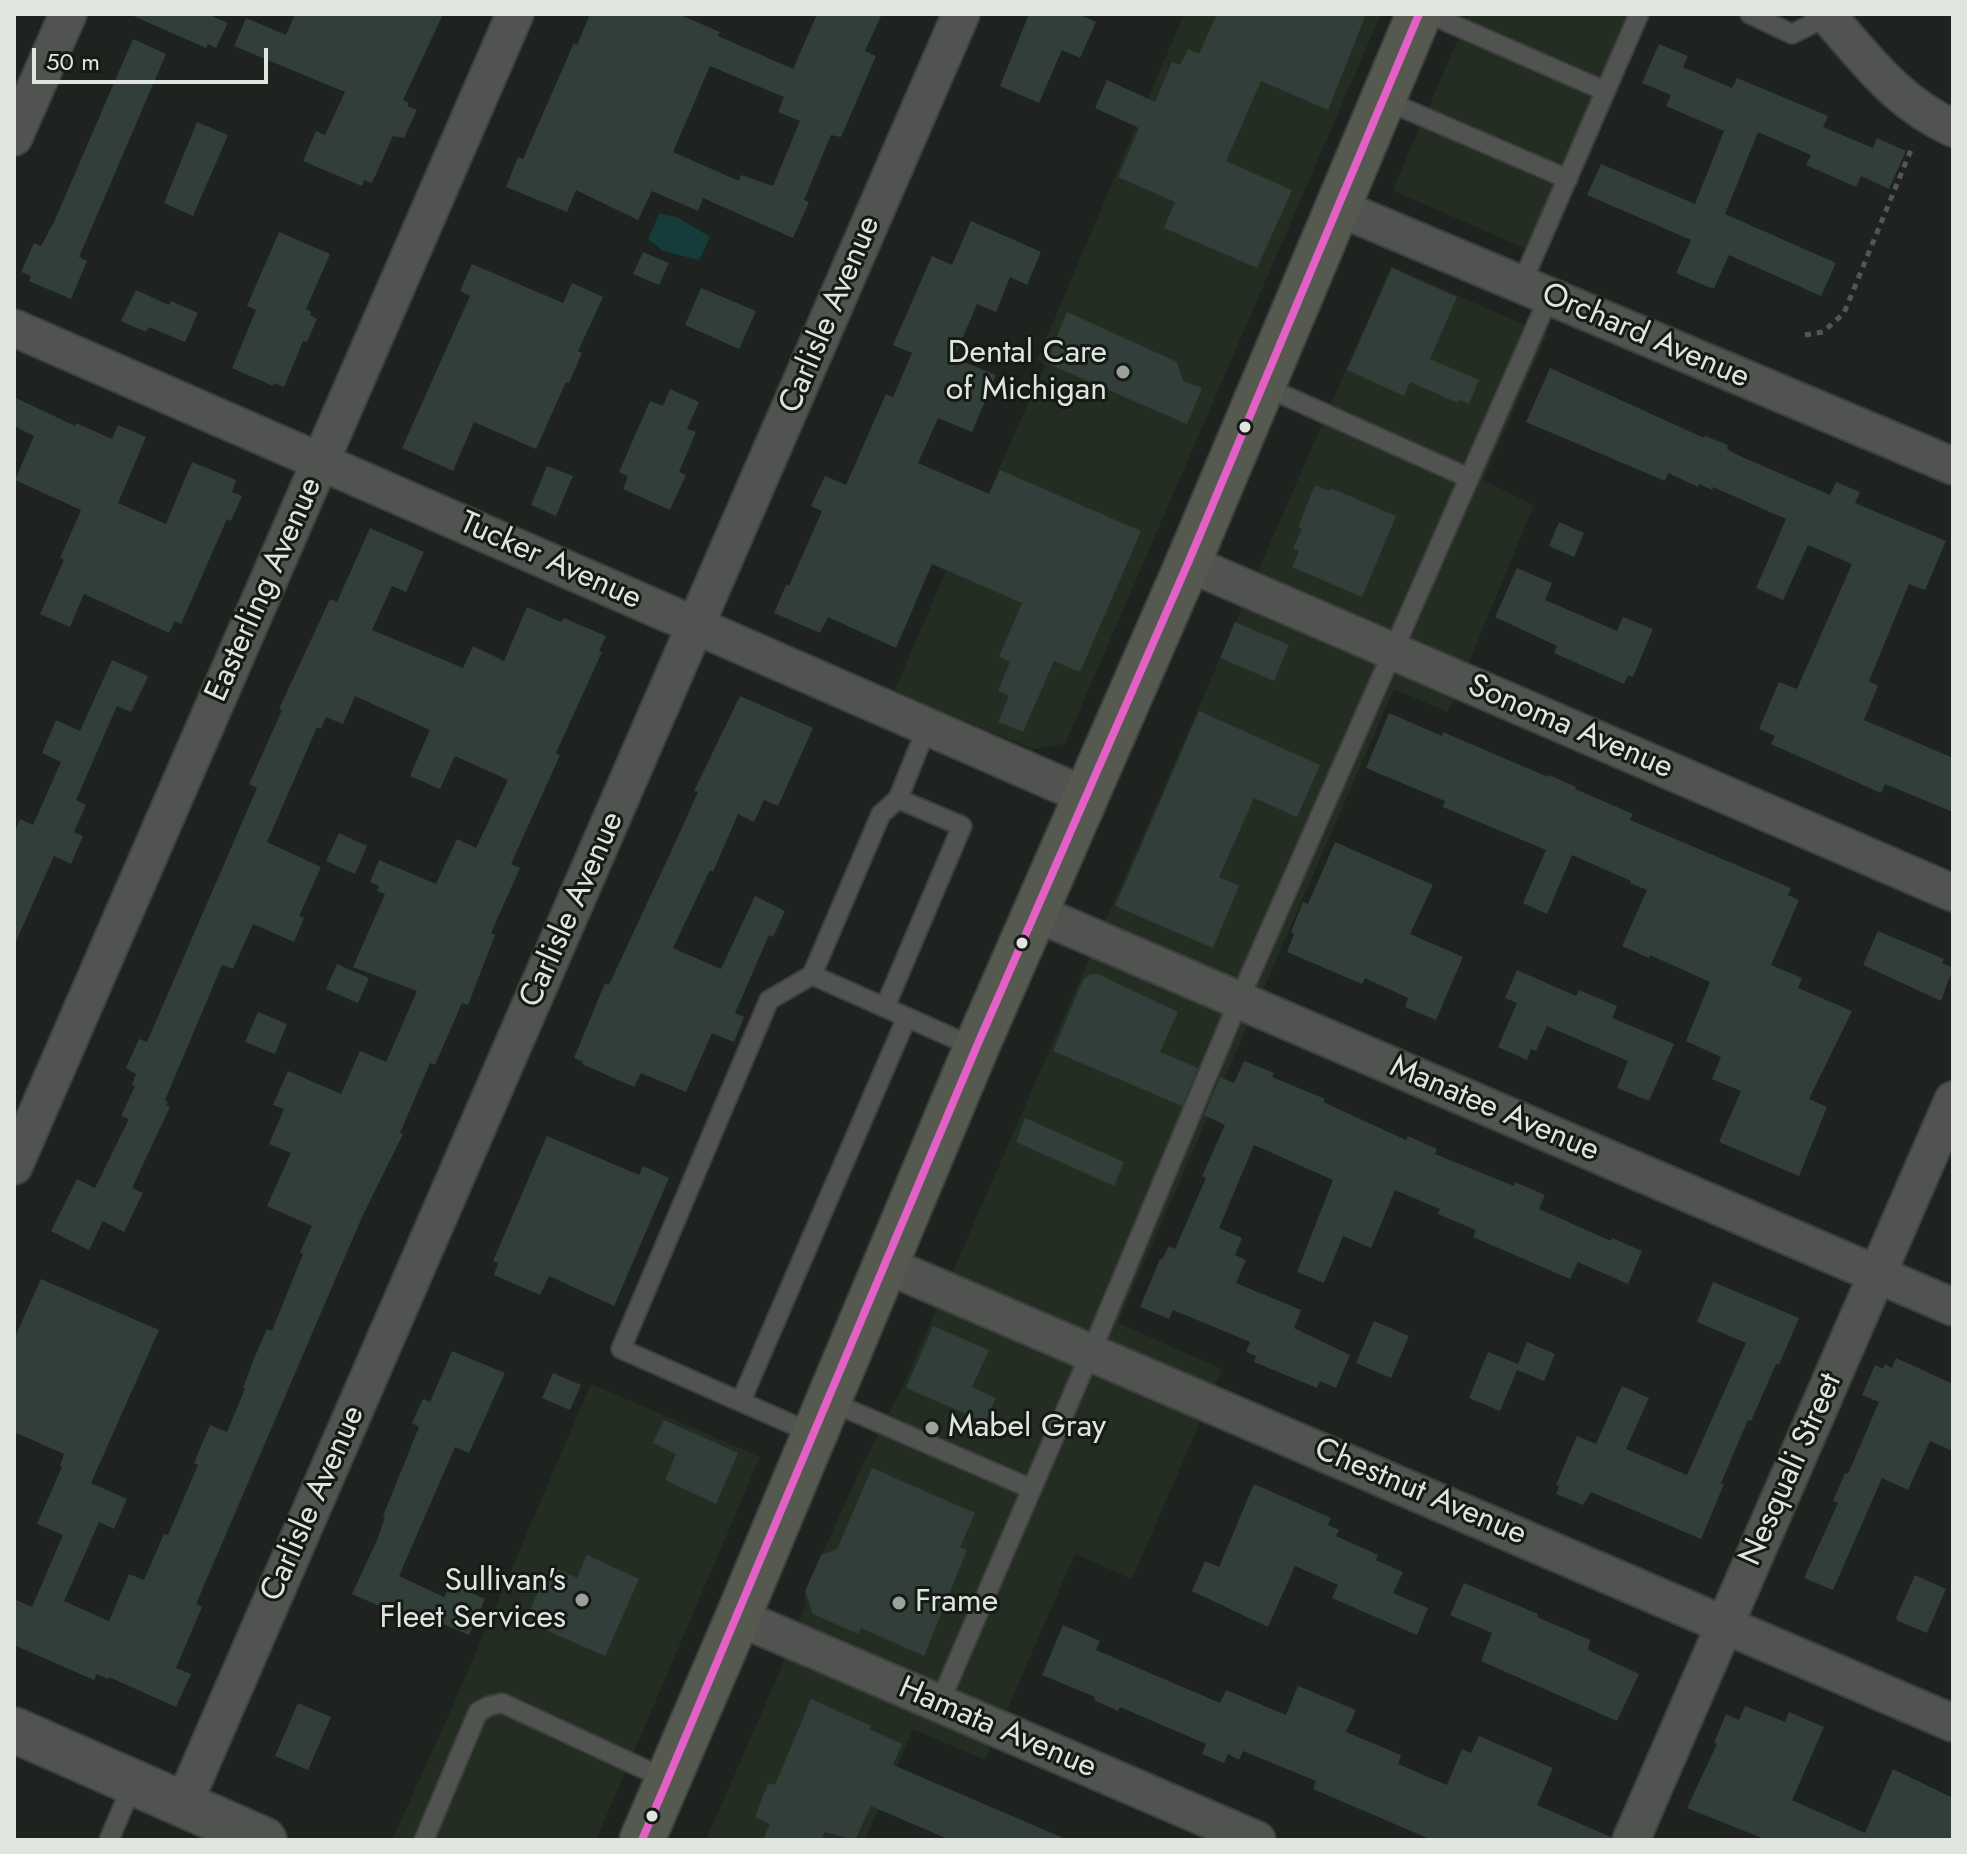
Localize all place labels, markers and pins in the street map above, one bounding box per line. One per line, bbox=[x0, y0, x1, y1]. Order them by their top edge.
place label: Dental Care of Michigan bbox=[946, 335, 1107, 410]
marker: Dental Care of Michigan bbox=[1114, 363, 1132, 381]
unlabelled marker bbox=[1237, 419, 1253, 435]
unlabelled marker bbox=[1014, 935, 1030, 951]
place label: Mabel Gray bbox=[948, 1409, 1106, 1447]
marker: Mabel Gray bbox=[923, 1419, 941, 1437]
place label: Sullivan's Fleet Services bbox=[379, 1563, 566, 1638]
place label: Frame bbox=[915, 1584, 998, 1622]
marker: Sullivan's Fleet Services bbox=[573, 1591, 591, 1609]
marker: Frame bbox=[890, 1594, 908, 1612]
unlabelled marker bbox=[644, 1808, 660, 1824]

